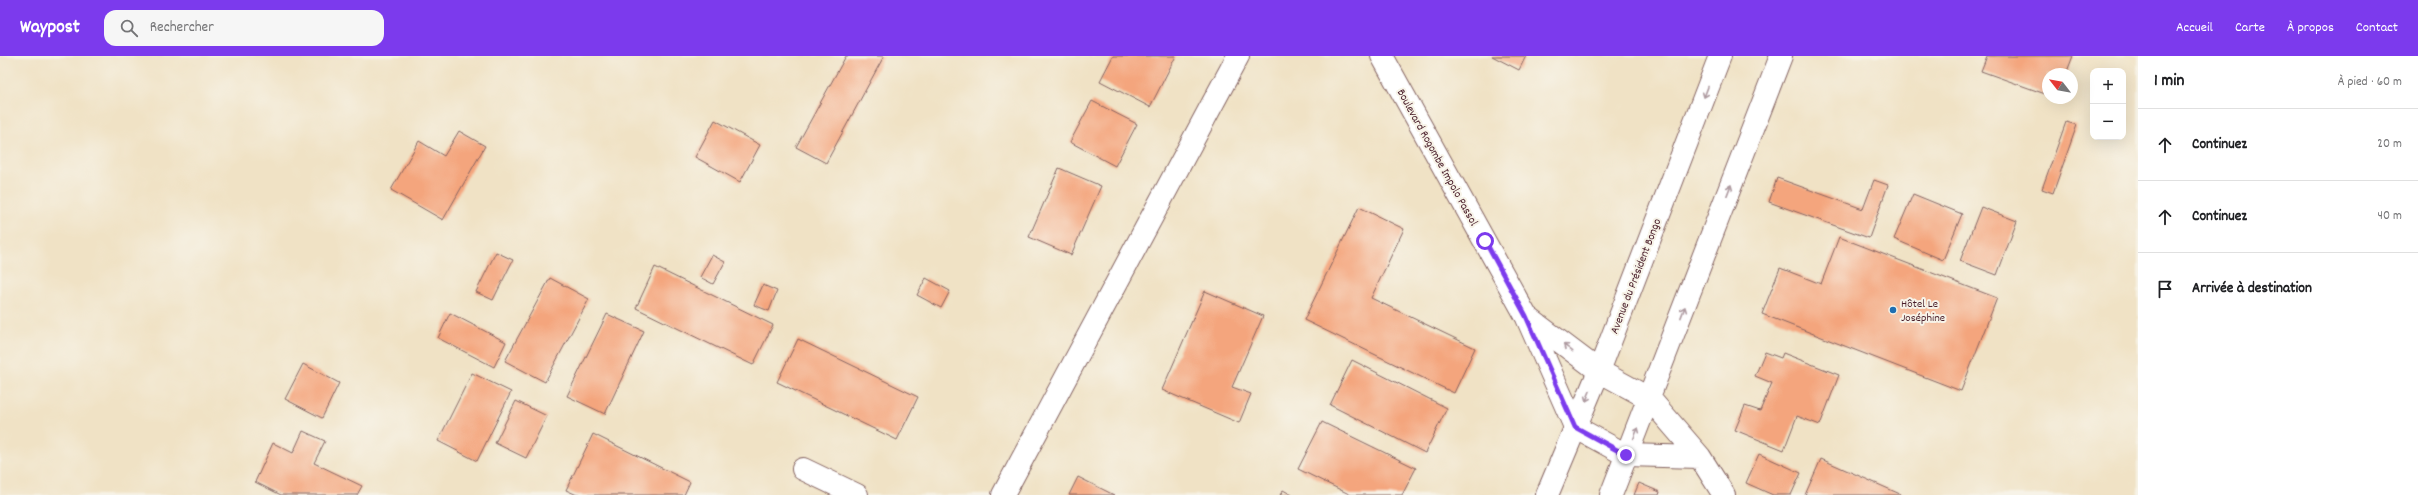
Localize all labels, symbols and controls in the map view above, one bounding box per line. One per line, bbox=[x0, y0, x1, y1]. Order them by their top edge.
search box bbox=[104, 10, 384, 46]
text: Waypost bbox=[20, 15, 80, 42]
icon: search bbox=[118, 17, 140, 39]
text: Rechercher bbox=[150, 17, 214, 39]
text: Accueil bbox=[2176, 18, 2213, 38]
text: Carte bbox=[2235, 18, 2265, 38]
text: À propos bbox=[2287, 18, 2334, 38]
text: Contact bbox=[2356, 18, 2398, 38]
north arrow bbox=[2042, 68, 2078, 104]
map controls bbox=[2090, 68, 2126, 140]
button: + bbox=[2090, 68, 2126, 104]
text: 1 min bbox=[2154, 70, 2184, 94]
text: À pied · 60 m bbox=[2338, 73, 2402, 92]
street label: Boulevard Rogombe Impolo Passol bbox=[1392, 86, 1482, 229]
one-way arrow bbox=[1701, 86, 1709, 98]
button: − bbox=[2090, 104, 2126, 140]
icon: ahead bbox=[2154, 134, 2176, 156]
text: Continuez bbox=[2192, 134, 2247, 156]
text: 20 m bbox=[2377, 135, 2402, 154]
one-way arrow bbox=[1726, 185, 1734, 197]
icon: ahead bbox=[2154, 206, 2176, 228]
text: Continuez bbox=[2192, 206, 2247, 228]
text: 40 m bbox=[2378, 207, 2402, 226]
street label: Avenue du Président Bongo bbox=[1607, 216, 1666, 337]
route start bbox=[1476, 232, 1494, 250]
icon: arrive bbox=[2154, 278, 2176, 300]
text: Arrivée à destination bbox=[2192, 278, 2312, 300]
place label: Hôtel Le Joséphine bbox=[1901, 296, 1945, 327]
marker: Hôtel Le Joséphine bbox=[1888, 305, 1898, 315]
one-way arrow bbox=[1680, 306, 1688, 318]
one-way arrow bbox=[1562, 343, 1573, 352]
one-way arrow bbox=[1584, 390, 1591, 402]
one-way arrow bbox=[1632, 427, 1640, 439]
route end bbox=[1617, 446, 1635, 464]

